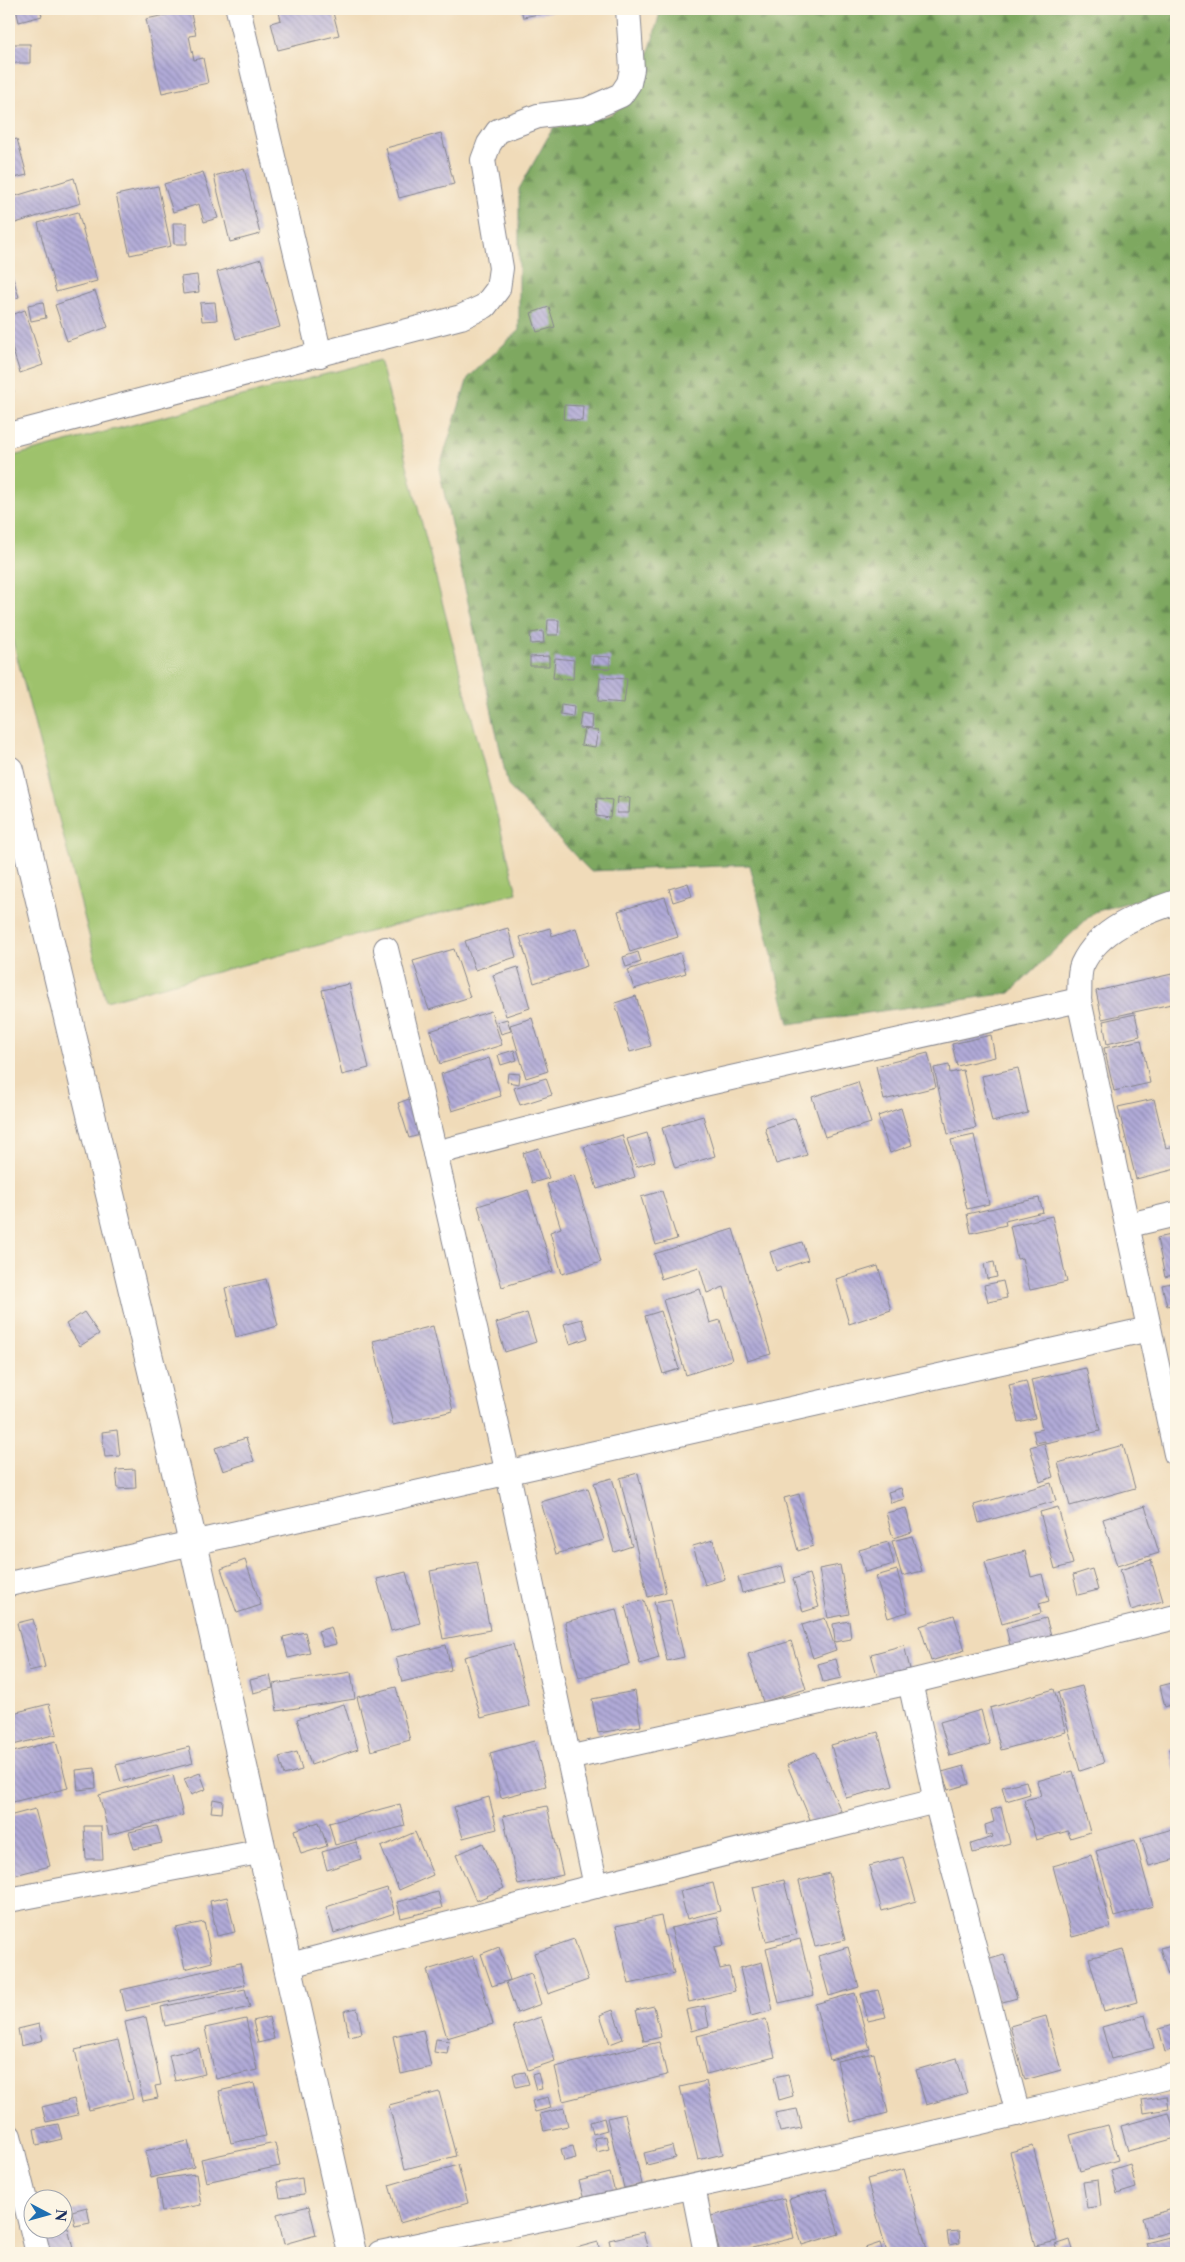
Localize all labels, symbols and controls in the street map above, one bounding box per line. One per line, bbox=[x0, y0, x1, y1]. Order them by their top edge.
north arrow bbox=[22, 2190, 72, 2240]
text: N bbox=[51, 2208, 71, 2222]

